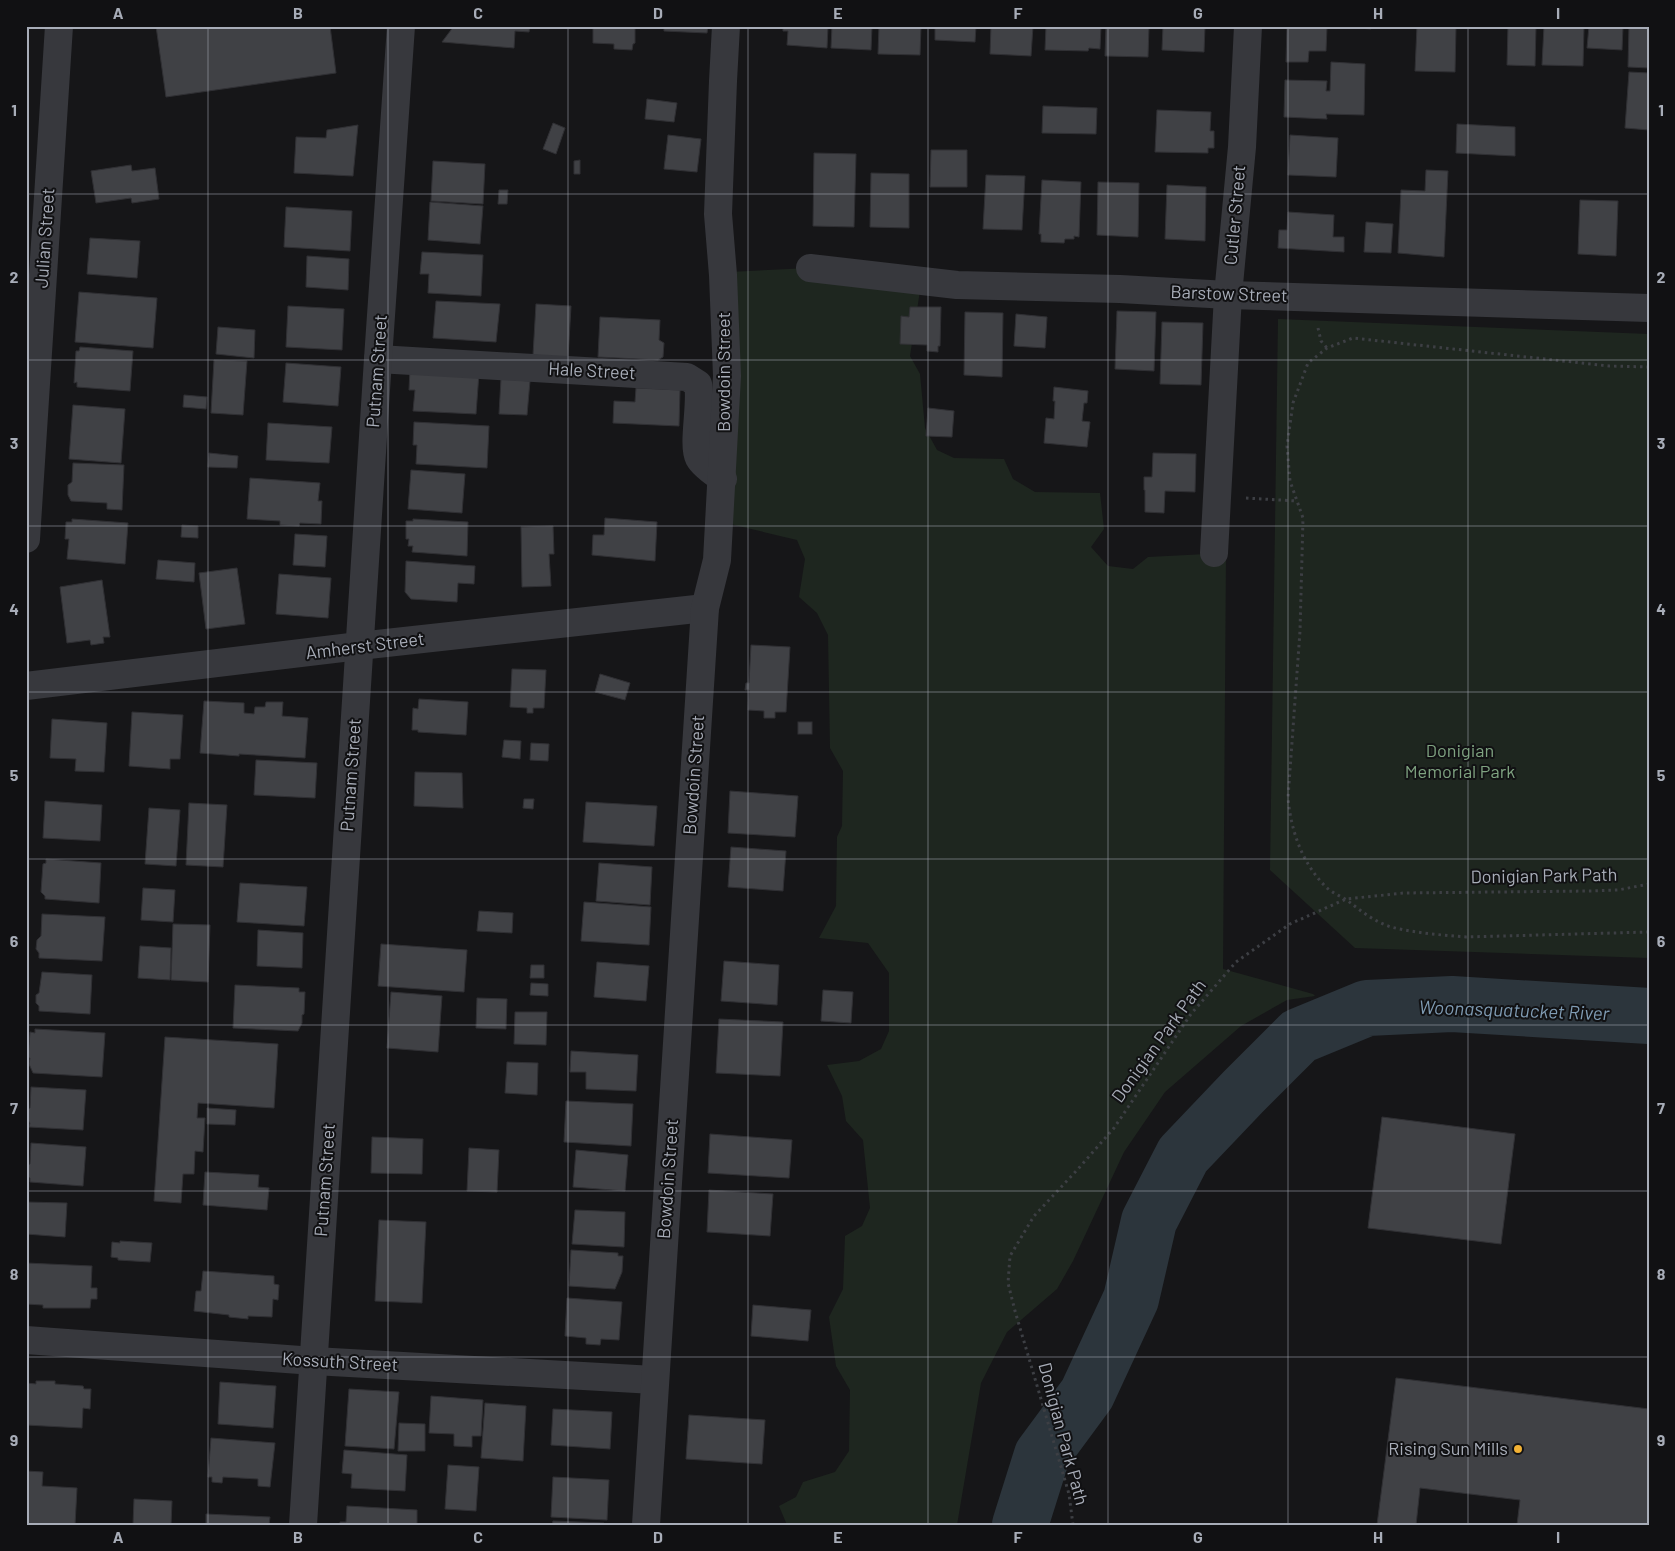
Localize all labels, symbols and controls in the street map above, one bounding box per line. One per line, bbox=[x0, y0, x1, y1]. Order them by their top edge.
text: A bbox=[113, 3, 124, 22]
text: B bbox=[293, 3, 303, 22]
text: C bbox=[473, 3, 483, 22]
text: D bbox=[653, 3, 663, 22]
text: E bbox=[833, 3, 843, 22]
text: F bbox=[1014, 3, 1023, 22]
text: G bbox=[1193, 3, 1203, 22]
text: H bbox=[1373, 3, 1383, 22]
text: I bbox=[1556, 3, 1560, 22]
text: 1 bbox=[11, 100, 17, 119]
text: 1 bbox=[1658, 100, 1664, 119]
street label: Cutler Street bbox=[1219, 164, 1249, 266]
street label: Julian Street bbox=[30, 187, 58, 289]
text: 2 bbox=[10, 267, 19, 286]
text: 2 bbox=[1657, 267, 1666, 286]
street label: Barstow Street bbox=[1170, 280, 1288, 306]
street label: Bowdoin Street bbox=[712, 312, 734, 432]
street label: Putnam Street bbox=[361, 314, 391, 428]
street label: Hale Street bbox=[548, 357, 636, 383]
text: 3 bbox=[10, 433, 18, 452]
text: 3 bbox=[1657, 433, 1665, 452]
text: 4 bbox=[9, 599, 19, 618]
text: 4 bbox=[1656, 599, 1666, 618]
street label: Amherst Street bbox=[304, 627, 425, 663]
street label: Bowdoin Street bbox=[678, 714, 708, 836]
street label: Putnam Street bbox=[335, 718, 365, 832]
park label: Donigian Memorial Park bbox=[1405, 739, 1515, 782]
text: 5 bbox=[10, 765, 19, 784]
text: 5 bbox=[1657, 765, 1666, 784]
street label: Donigian Park Path bbox=[1470, 863, 1618, 887]
text: 6 bbox=[10, 931, 19, 950]
text: 6 bbox=[1657, 931, 1666, 950]
street label: Donigian Park Path bbox=[1106, 975, 1210, 1106]
water label: Woonasquatucket River bbox=[1418, 995, 1611, 1024]
text: 7 bbox=[10, 1098, 18, 1117]
text: 7 bbox=[1657, 1098, 1665, 1117]
street label: Bowdoin Street bbox=[652, 1118, 682, 1240]
street label: Putnam Street bbox=[309, 1123, 339, 1237]
text: 8 bbox=[10, 1264, 19, 1283]
text: 8 bbox=[1657, 1264, 1666, 1283]
street label: Kossuth Street bbox=[281, 1347, 399, 1375]
street label: Donigian Park Path bbox=[1034, 1360, 1094, 1508]
text: 9 bbox=[10, 1430, 18, 1449]
text: 9 bbox=[1657, 1430, 1665, 1449]
place label: Rising Sun Mills bbox=[1388, 1437, 1508, 1459]
marker: Rising Sun Mills bbox=[1512, 1443, 1524, 1455]
text: A bbox=[113, 1527, 124, 1546]
text: B bbox=[293, 1527, 303, 1546]
text: C bbox=[473, 1527, 483, 1546]
text: D bbox=[653, 1527, 663, 1546]
text: E bbox=[833, 1527, 843, 1546]
text: F bbox=[1014, 1527, 1023, 1546]
text: G bbox=[1193, 1527, 1203, 1546]
text: H bbox=[1373, 1527, 1383, 1546]
text: I bbox=[1556, 1527, 1560, 1546]

